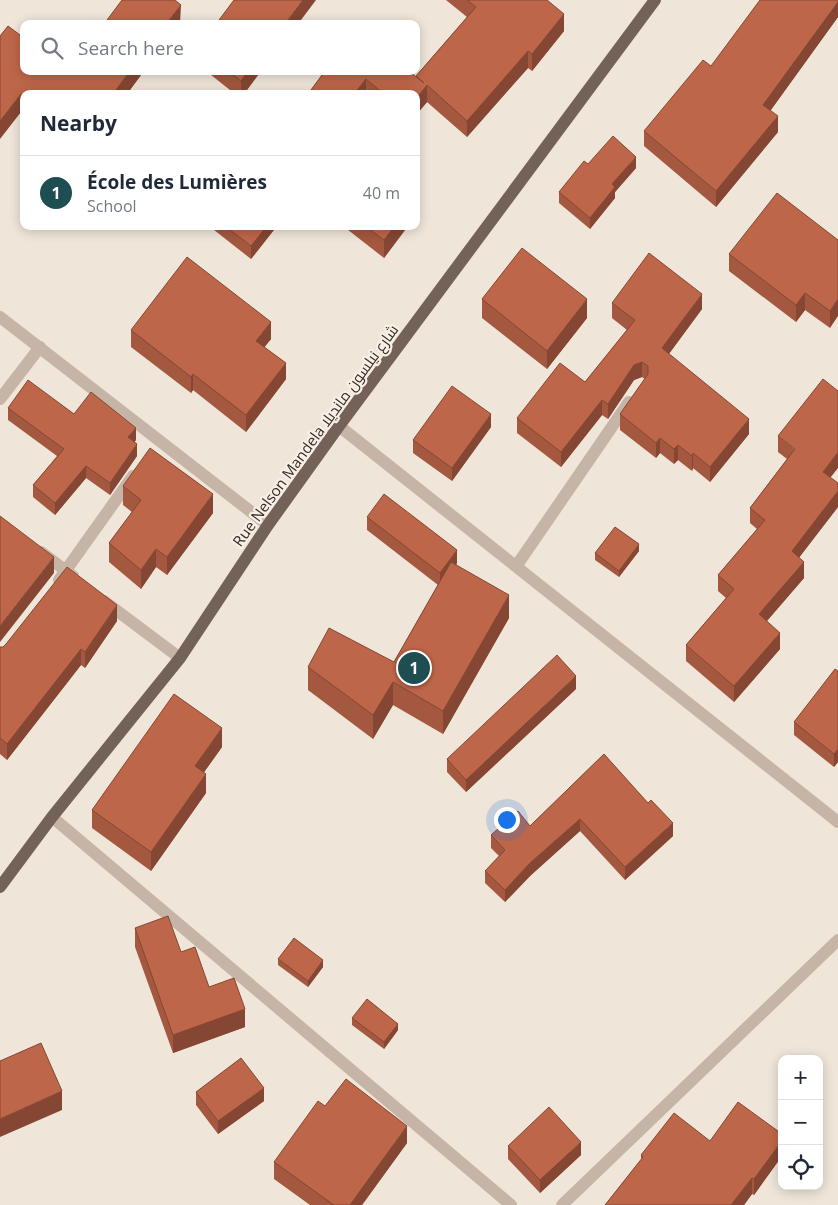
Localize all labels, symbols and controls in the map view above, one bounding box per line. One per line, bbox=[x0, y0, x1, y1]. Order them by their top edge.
search box bbox=[20, 20, 420, 75]
icon: search bbox=[38, 34, 66, 62]
text: Search here bbox=[78, 35, 184, 61]
text: Nearby bbox=[40, 109, 117, 137]
text: École des Lumières bbox=[87, 169, 267, 195]
text: 1 bbox=[51, 182, 61, 204]
text: 40 m bbox=[363, 182, 400, 204]
text: School bbox=[87, 195, 137, 217]
street label: Rue Nelson Mandela شارع نيلسون مانديلا bbox=[228, 320, 404, 551]
pin: 1 bbox=[398, 649, 430, 687]
your location bbox=[494, 807, 520, 833]
map controls bbox=[778, 1055, 823, 1190]
button: + bbox=[778, 1055, 823, 1100]
button: − bbox=[778, 1100, 823, 1145]
button: locate bbox=[778, 1145, 823, 1190]

